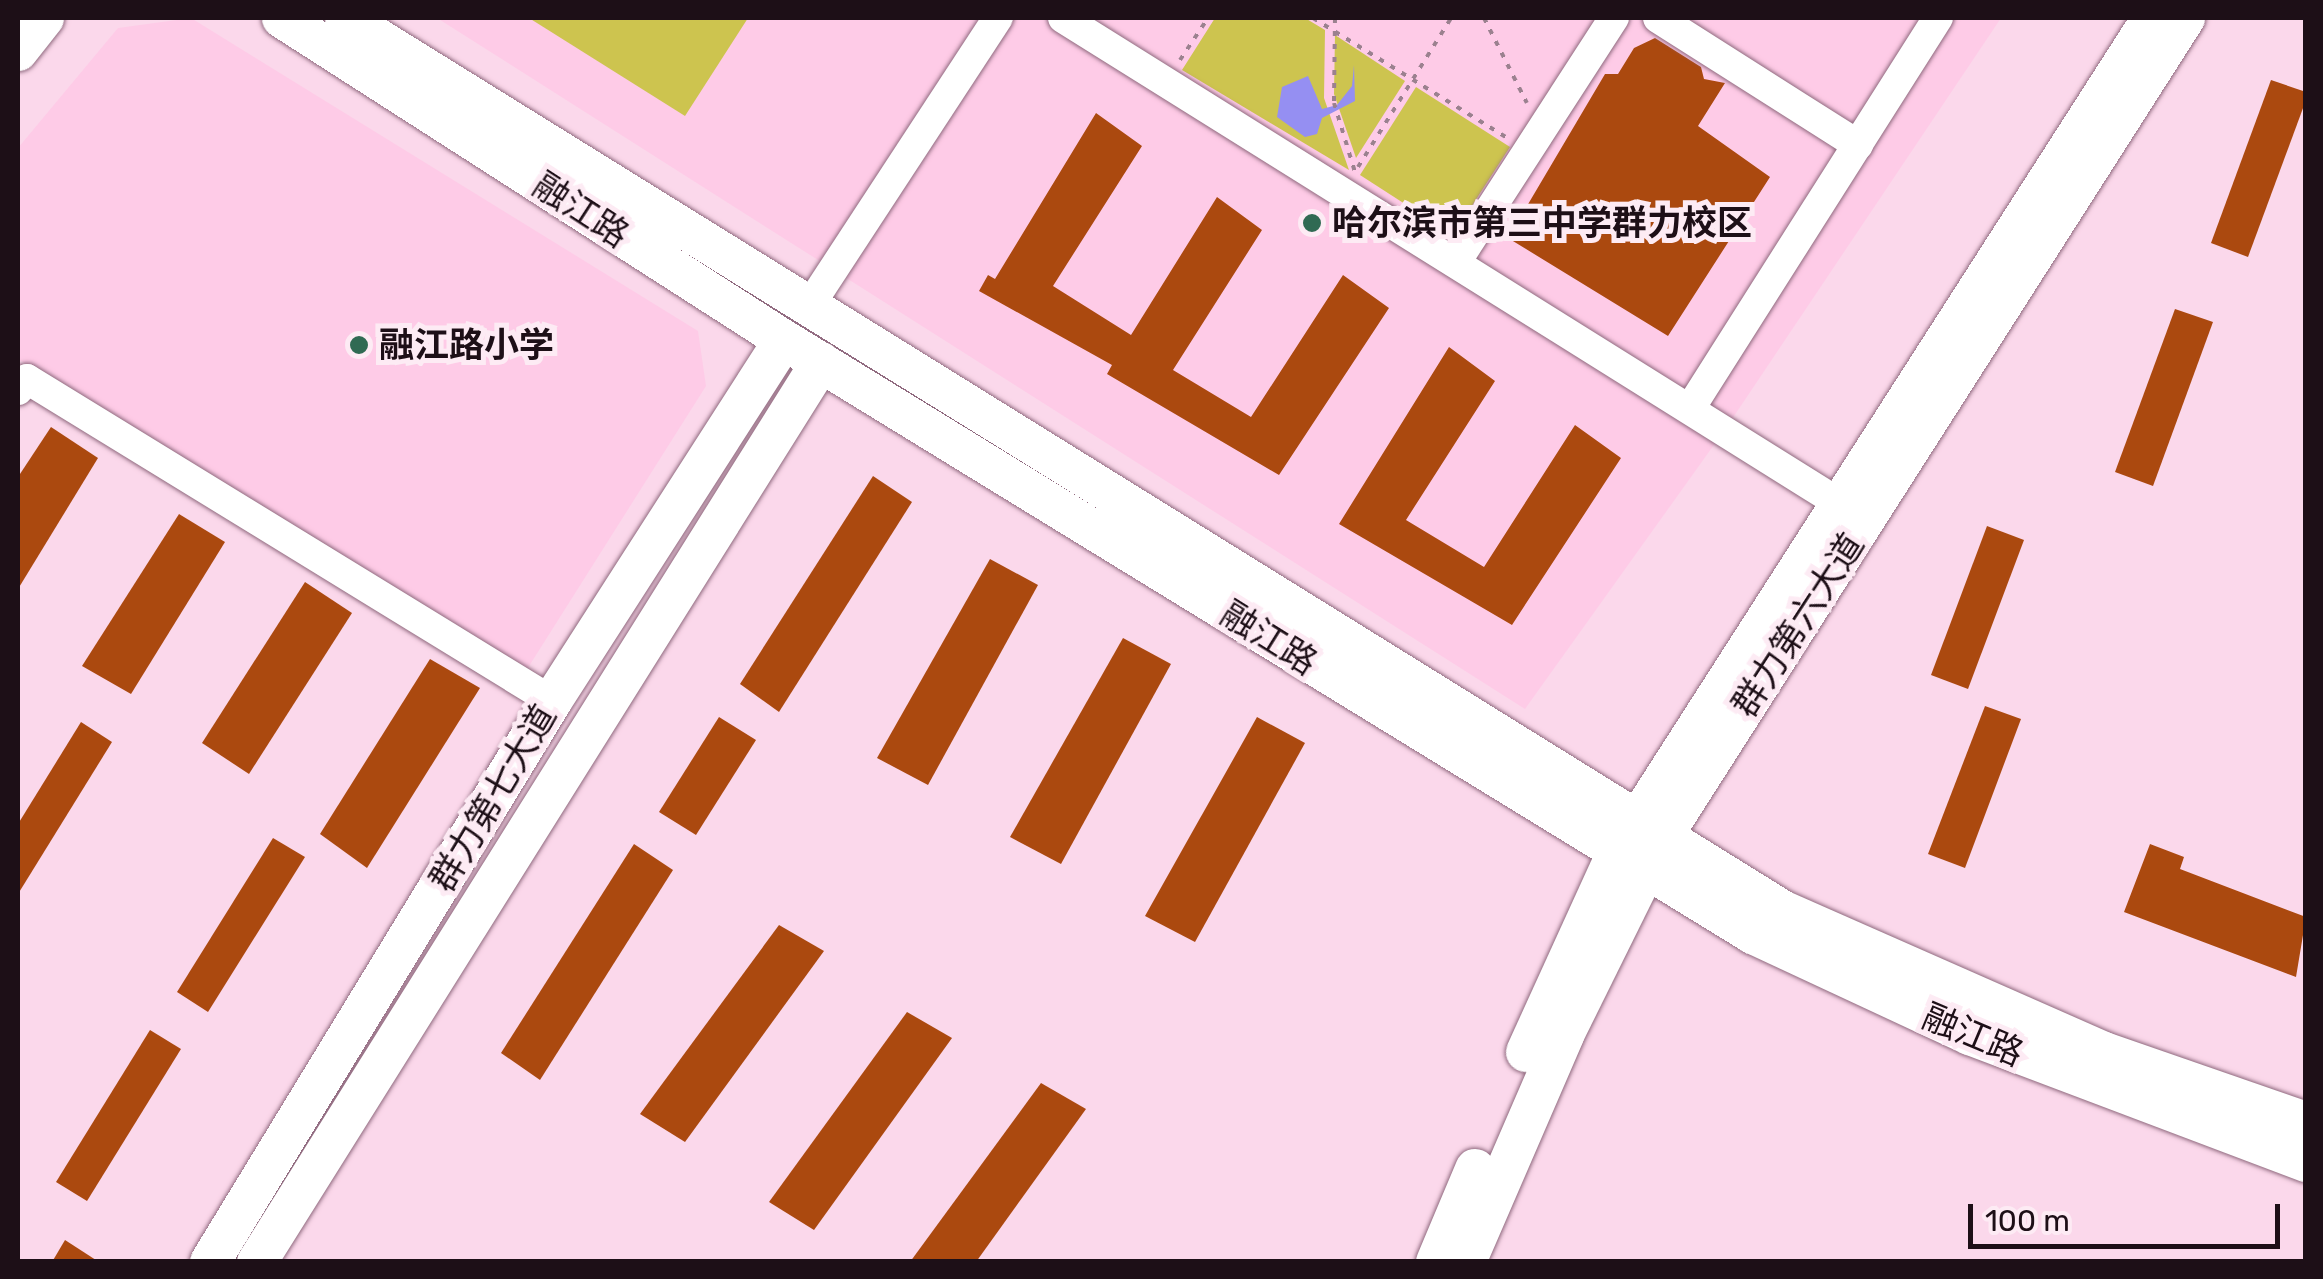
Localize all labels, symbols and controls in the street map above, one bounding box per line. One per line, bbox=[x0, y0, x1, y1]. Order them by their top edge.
street label: 融江路 bbox=[526, 164, 636, 256]
place label: 哈尔滨市第三中学群力校区 bbox=[1332, 202, 1752, 244]
marker: 哈尔滨市第三中学群力校区 bbox=[1301, 212, 1323, 234]
place label: 融江路小学 bbox=[379, 324, 554, 366]
marker: 融江路小学 bbox=[348, 334, 370, 356]
street label: 群力第六大道 bbox=[1723, 526, 1873, 724]
street label: 融江路 bbox=[1213, 592, 1325, 684]
street label: 群力第七大道 bbox=[421, 697, 565, 899]
street label: 融江路 bbox=[1916, 995, 2030, 1075]
scale bar bbox=[1973, 1184, 2286, 1246]
text: 100 m bbox=[1985, 1203, 2070, 1239]

